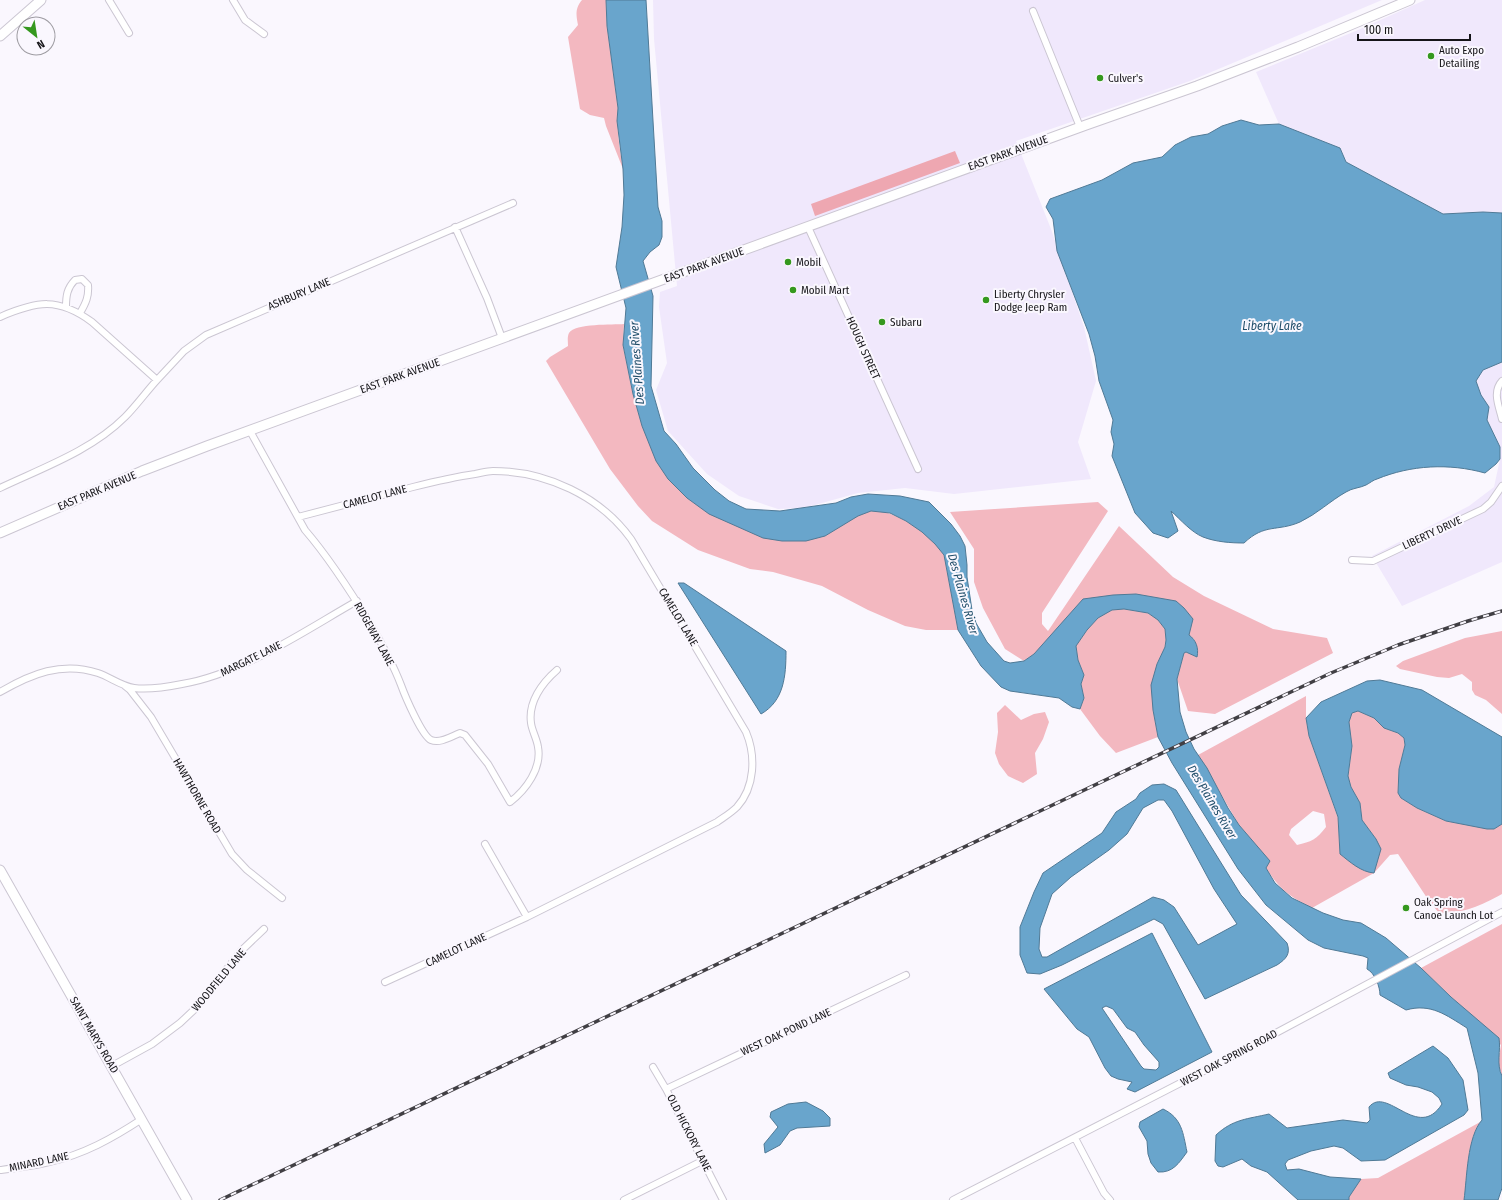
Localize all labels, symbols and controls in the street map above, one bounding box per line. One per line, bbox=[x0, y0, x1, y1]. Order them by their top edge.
north arrow bbox=[16, 16, 56, 56]
scale bar bbox=[1358, 16, 1470, 42]
text: 100 m bbox=[1364, 23, 1393, 37]
text: N bbox=[35, 37, 47, 52]
place label: Auto Expo Detailing bbox=[1439, 44, 1484, 70]
marker: Auto Expo Detailing bbox=[1426, 51, 1436, 61]
place label: Culver's bbox=[1108, 72, 1143, 85]
marker: Culver's bbox=[1095, 73, 1105, 83]
street label: EAST PARK AVENUE bbox=[966, 133, 1050, 173]
street label: EAST PARK AVENUE bbox=[662, 245, 746, 285]
place label: Mobil bbox=[796, 256, 821, 269]
marker: Mobil bbox=[783, 257, 793, 267]
street label: ASHBURY LANE bbox=[266, 275, 332, 313]
place label: Mobil Mart bbox=[801, 284, 850, 297]
marker: Mobil Mart bbox=[788, 285, 798, 295]
place label: Liberty Chrysler Dodge Jeep Ram bbox=[994, 288, 1067, 314]
marker: Liberty Chrysler Dodge Jeep Ram bbox=[981, 295, 991, 305]
street label: HOUGH STREET bbox=[843, 315, 883, 382]
place label: Subaru bbox=[890, 316, 922, 329]
marker: Subaru bbox=[877, 317, 887, 327]
water label: Liberty Lake bbox=[1242, 319, 1302, 333]
water label: Des Plaines River bbox=[627, 320, 647, 405]
street label: EAST PARK AVENUE bbox=[358, 356, 442, 396]
street label: EAST PARK AVENUE bbox=[56, 469, 138, 513]
street label: CAMELOT LANE bbox=[342, 482, 408, 512]
street label: LIBERTY DRIVE bbox=[1400, 514, 1464, 552]
water label: Des Plaines River bbox=[945, 552, 981, 637]
street label: CAMELOT LANE bbox=[656, 586, 700, 648]
street label: RIDGEWAY LANE bbox=[351, 600, 397, 668]
street label: MARGATE LANE bbox=[218, 639, 284, 679]
street label: HAWTHORNE ROAD bbox=[170, 756, 224, 836]
water label: Des Plaines River bbox=[1185, 763, 1240, 842]
place label: Oak Spring Canoe Launch Lot bbox=[1414, 896, 1494, 922]
marker: Oak Spring Canoe Launch Lot bbox=[1401, 903, 1411, 913]
street label: CAMELOT LANE bbox=[424, 930, 488, 970]
street label: WOODFIELD LANE bbox=[189, 946, 249, 1014]
street label: SAINT MARYS ROAD bbox=[67, 995, 121, 1075]
street label: WEST OAK POND LANE bbox=[739, 1005, 833, 1059]
street label: WEST OAK SPRING ROAD bbox=[1178, 1027, 1280, 1089]
street label: OLD HICKORY LANE bbox=[664, 1092, 714, 1174]
street label: MINARD LANE bbox=[8, 1149, 70, 1175]

